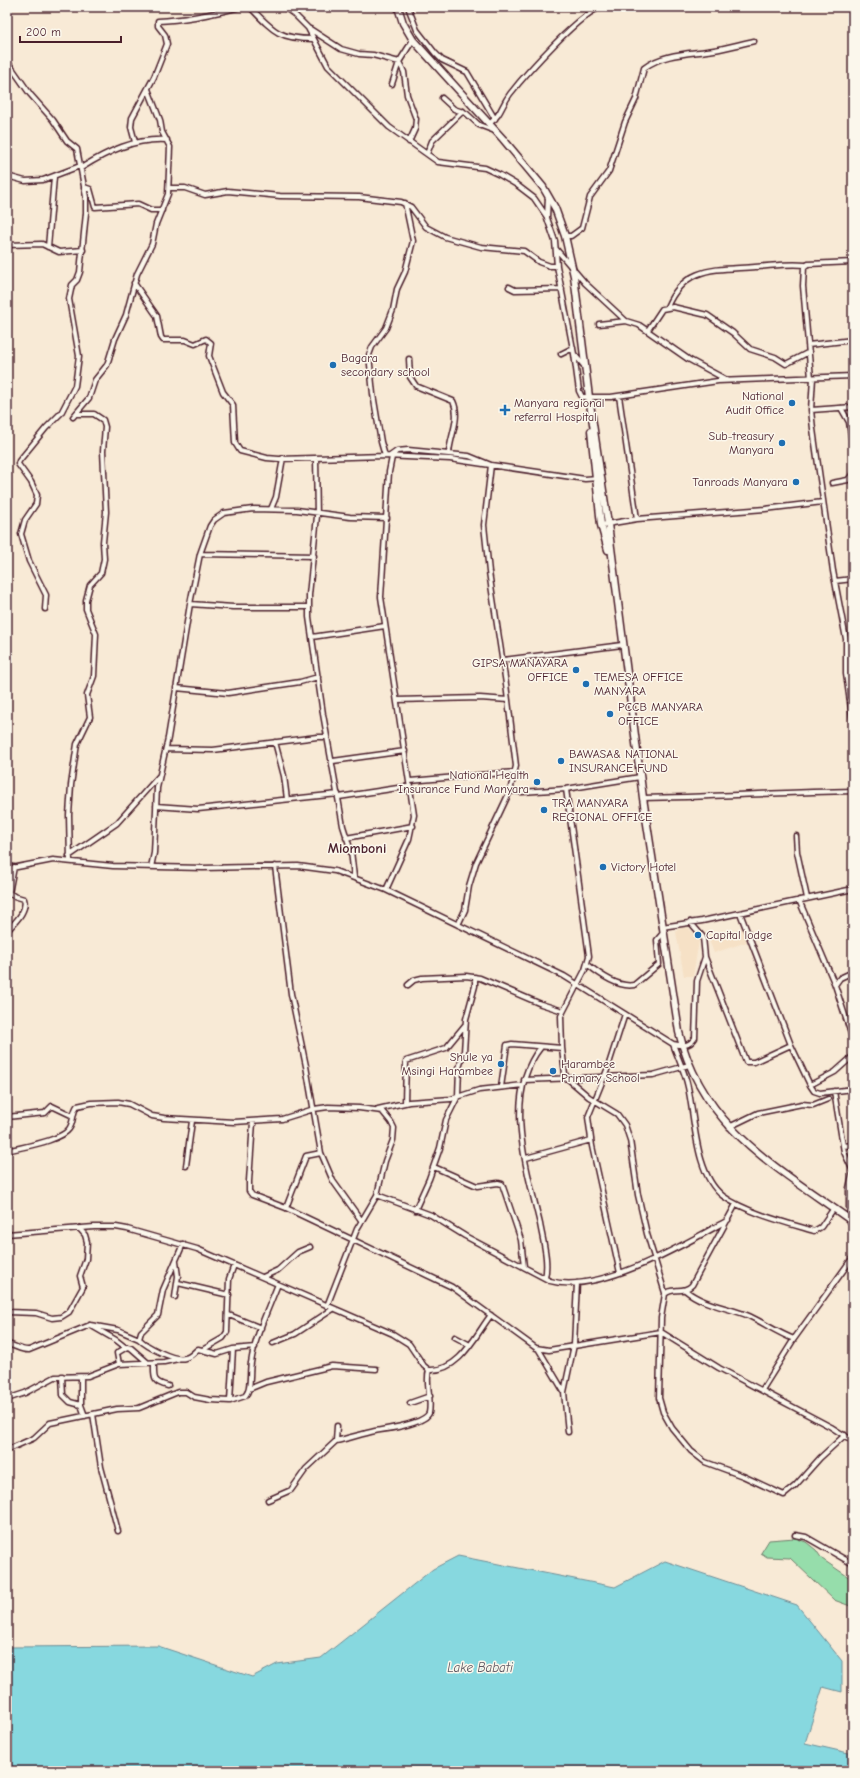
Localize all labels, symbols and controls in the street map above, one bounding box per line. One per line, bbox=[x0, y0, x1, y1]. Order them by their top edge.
scale bar bbox=[20, 18, 121, 44]
text: 200 m bbox=[26, 25, 61, 39]
place label: Bagara secondary school bbox=[341, 351, 430, 379]
marker: Bagara secondary school bbox=[328, 360, 338, 370]
place label: National Audit Office bbox=[725, 389, 784, 417]
place label: Manyara regional referral Hospital bbox=[514, 396, 604, 424]
marker: National Audit Office bbox=[787, 398, 797, 408]
marker: Manyara regional referral Hospital bbox=[499, 404, 511, 416]
place label: Sub-treasury Manyara bbox=[709, 429, 775, 457]
marker: Sub-treasury Manyara bbox=[777, 438, 787, 448]
place label: Tanroads Manyara bbox=[693, 475, 788, 489]
marker: Tanroads Manyara bbox=[791, 477, 801, 487]
place label: GIPSA MANAYARA OFFICE bbox=[472, 656, 568, 684]
marker: GIPSA MANAYARA OFFICE bbox=[571, 665, 581, 675]
place label: TEMESA OFFICE MANYARA bbox=[594, 670, 683, 698]
marker: TEMESA OFFICE MANYARA bbox=[581, 679, 591, 689]
place label: PCCB MANYARA OFFICE bbox=[618, 700, 703, 728]
marker: PCCB MANYARA OFFICE bbox=[605, 709, 615, 719]
place label: BAWASA& NATIONAL INSURANCE FUND bbox=[569, 747, 678, 775]
marker: BAWASA& NATIONAL INSURANCE FUND bbox=[556, 756, 566, 766]
place label: National Health Insurance Fund Manyara bbox=[398, 768, 529, 796]
marker: National Health Insurance Fund Manyara bbox=[532, 777, 542, 787]
place label: TRA MANYARA REGIONAL OFFICE bbox=[552, 796, 652, 824]
marker: TRA MANYARA REGIONAL OFFICE bbox=[539, 805, 549, 815]
district label: Miomboni bbox=[328, 840, 386, 857]
place label: Victory Hotel bbox=[611, 860, 676, 874]
marker: Victory Hotel bbox=[598, 862, 608, 872]
place label: Capital lodge bbox=[706, 928, 772, 942]
marker: Capital lodge bbox=[693, 930, 703, 940]
place label: Shule ya Msingi Harambee bbox=[402, 1050, 493, 1078]
place label: Harambee Primary School bbox=[561, 1057, 640, 1085]
marker: Shule ya Msingi Harambee bbox=[496, 1059, 506, 1069]
marker: Harambee Primary School bbox=[548, 1066, 558, 1076]
water label: Lake Babati bbox=[447, 1660, 514, 1675]

